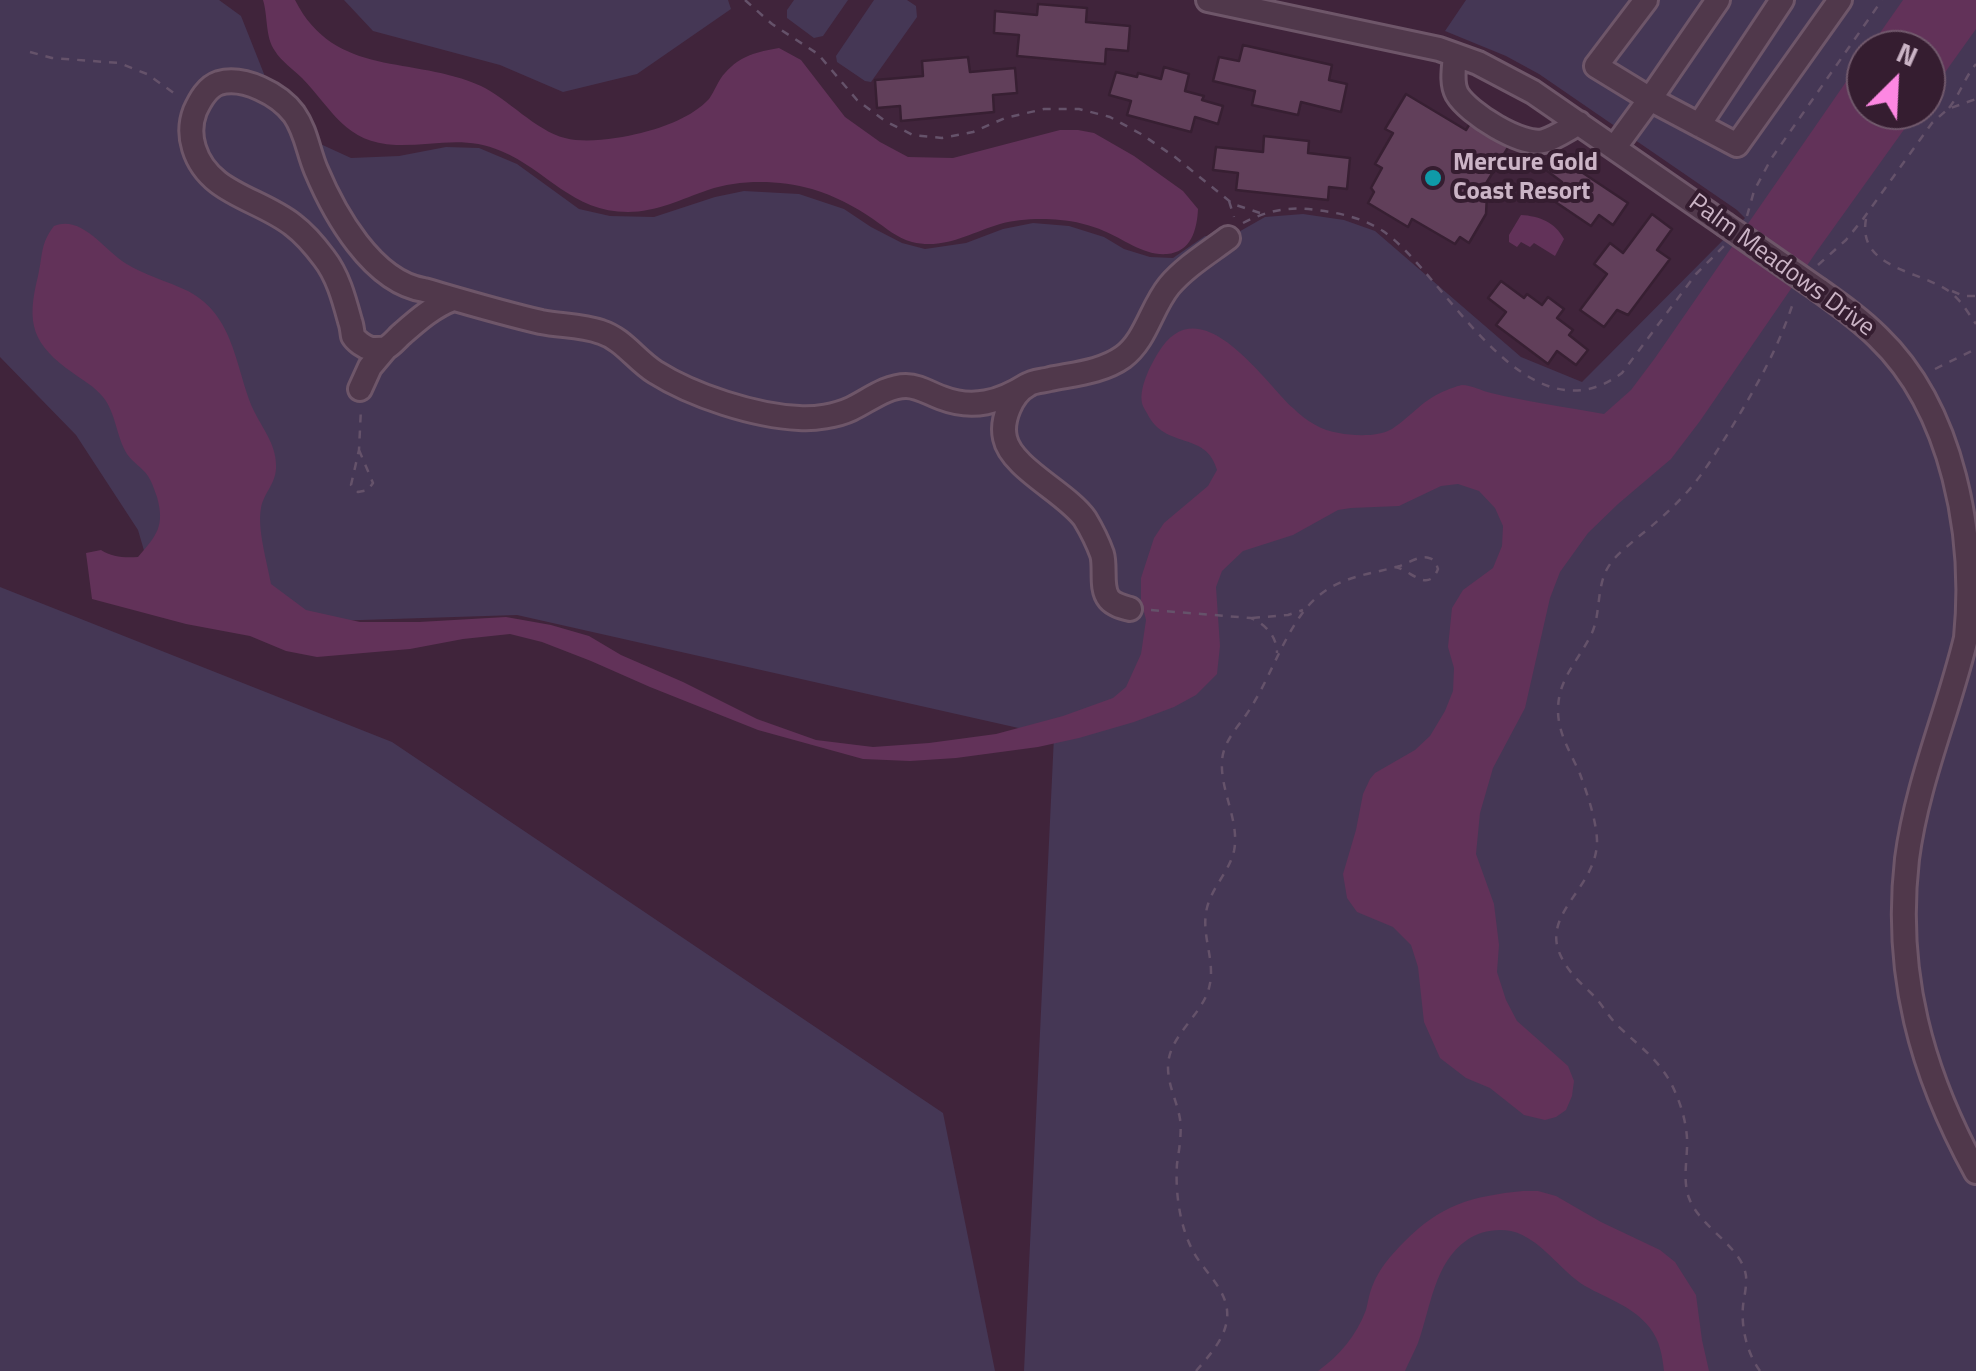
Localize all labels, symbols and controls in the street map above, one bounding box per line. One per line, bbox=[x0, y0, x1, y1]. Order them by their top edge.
north arrow bbox=[1846, 30, 1946, 130]
text: N bbox=[1890, 30, 1925, 78]
place label: Mercure Gold Coast Resort bbox=[1453, 149, 1598, 208]
marker: Mercure Gold Coast Resort bbox=[1422, 167, 1444, 189]
street label: Palm Meadows Drive bbox=[1682, 188, 1880, 344]

